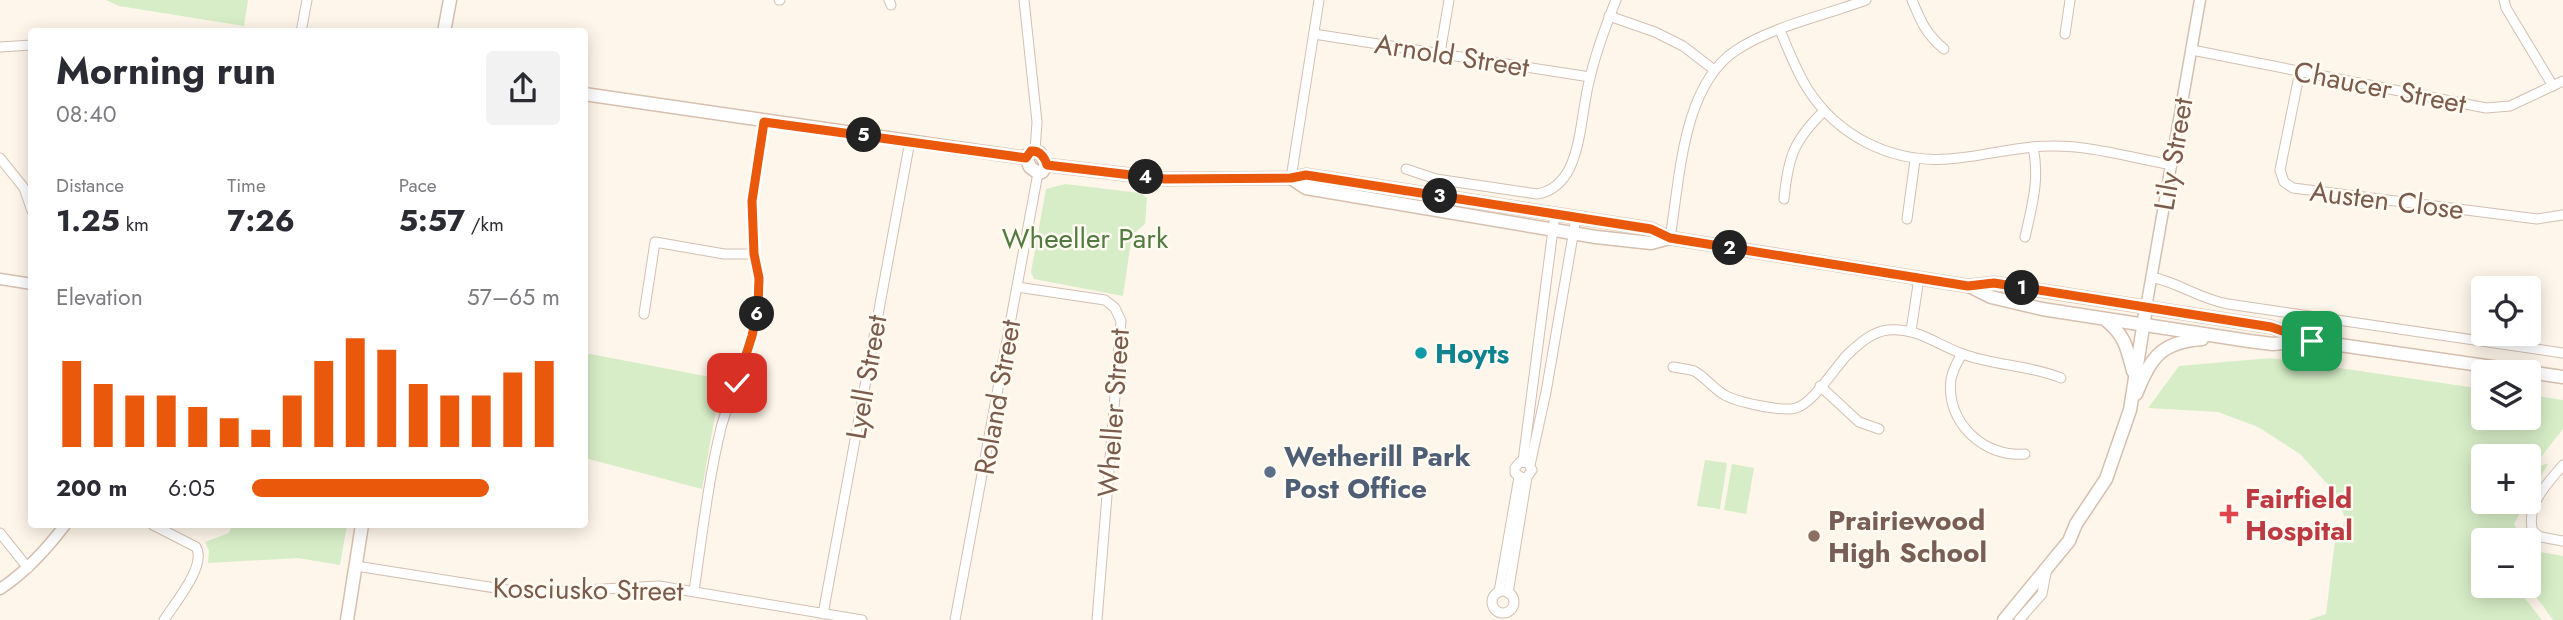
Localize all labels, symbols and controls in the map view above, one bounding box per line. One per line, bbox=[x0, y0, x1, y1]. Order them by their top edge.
street label: Arnold Street bbox=[1372, 23, 1532, 88]
text: Morning run bbox=[56, 43, 276, 98]
button: share bbox=[486, 51, 560, 125]
street label: Chaucer Street bbox=[2290, 51, 2470, 124]
street label: Lily Street bbox=[2143, 94, 2204, 214]
text: 08:40 bbox=[56, 97, 116, 131]
pin: 5 bbox=[846, 118, 882, 152]
text: 5 bbox=[857, 121, 870, 148]
pin: 4 bbox=[1128, 160, 1164, 194]
text: 4 bbox=[1139, 163, 1152, 190]
street label: Austen Close bbox=[2308, 171, 2466, 230]
text: Distance bbox=[56, 172, 124, 199]
text: Time bbox=[227, 172, 266, 199]
text: Pace bbox=[399, 172, 437, 199]
pin: 3 bbox=[1422, 178, 1458, 214]
text: 3 bbox=[1434, 182, 1445, 209]
text: 1.25 bbox=[56, 199, 120, 242]
text: 7:26 bbox=[227, 199, 295, 242]
text: 5:57 bbox=[399, 199, 465, 242]
text: km bbox=[120, 211, 149, 238]
text: /km bbox=[465, 211, 504, 238]
park label: Wheeller Park bbox=[1002, 218, 1169, 259]
pin: 2 bbox=[1712, 230, 1748, 266]
text: 2 bbox=[1723, 234, 1736, 261]
pin: 1 bbox=[2004, 270, 2039, 306]
text: 1 bbox=[2017, 274, 2026, 301]
map controls bbox=[2471, 276, 2541, 598]
button: locate bbox=[2471, 276, 2541, 346]
text: Elevation bbox=[56, 280, 143, 314]
text: 57–65 m bbox=[467, 280, 560, 314]
pin: 6 bbox=[740, 296, 774, 332]
text: 6 bbox=[750, 300, 763, 327]
street label: Lyell Street bbox=[835, 311, 898, 442]
pin bbox=[2282, 311, 2342, 371]
street label: Roland Street bbox=[964, 316, 1031, 478]
icon: arrive bbox=[2293, 322, 2331, 360]
street label: Wheller Street bbox=[1087, 327, 1140, 499]
place label: Hoyts bbox=[1435, 333, 1510, 374]
marker: Hoyts bbox=[1413, 345, 1429, 361]
pin bbox=[707, 353, 767, 413]
button: layers bbox=[2471, 360, 2541, 430]
icon: check bbox=[718, 364, 756, 402]
place label: Wetherill Park Post Office bbox=[1284, 436, 1471, 509]
button: + bbox=[2471, 444, 2541, 514]
marker: Wetherill Park Post Office bbox=[1262, 464, 1278, 480]
text: 200 m bbox=[56, 471, 127, 505]
text: 6:05 bbox=[168, 471, 215, 505]
place label: Fairfield Hospital bbox=[2245, 478, 2353, 551]
place label: Prairiewood High School bbox=[1828, 500, 1987, 573]
marker: Fairfield Hospital bbox=[2219, 504, 2239, 524]
marker: Prairiewood High School bbox=[1806, 528, 1822, 544]
button: − bbox=[2471, 528, 2541, 598]
street label: Kosciusko Street bbox=[492, 567, 684, 612]

